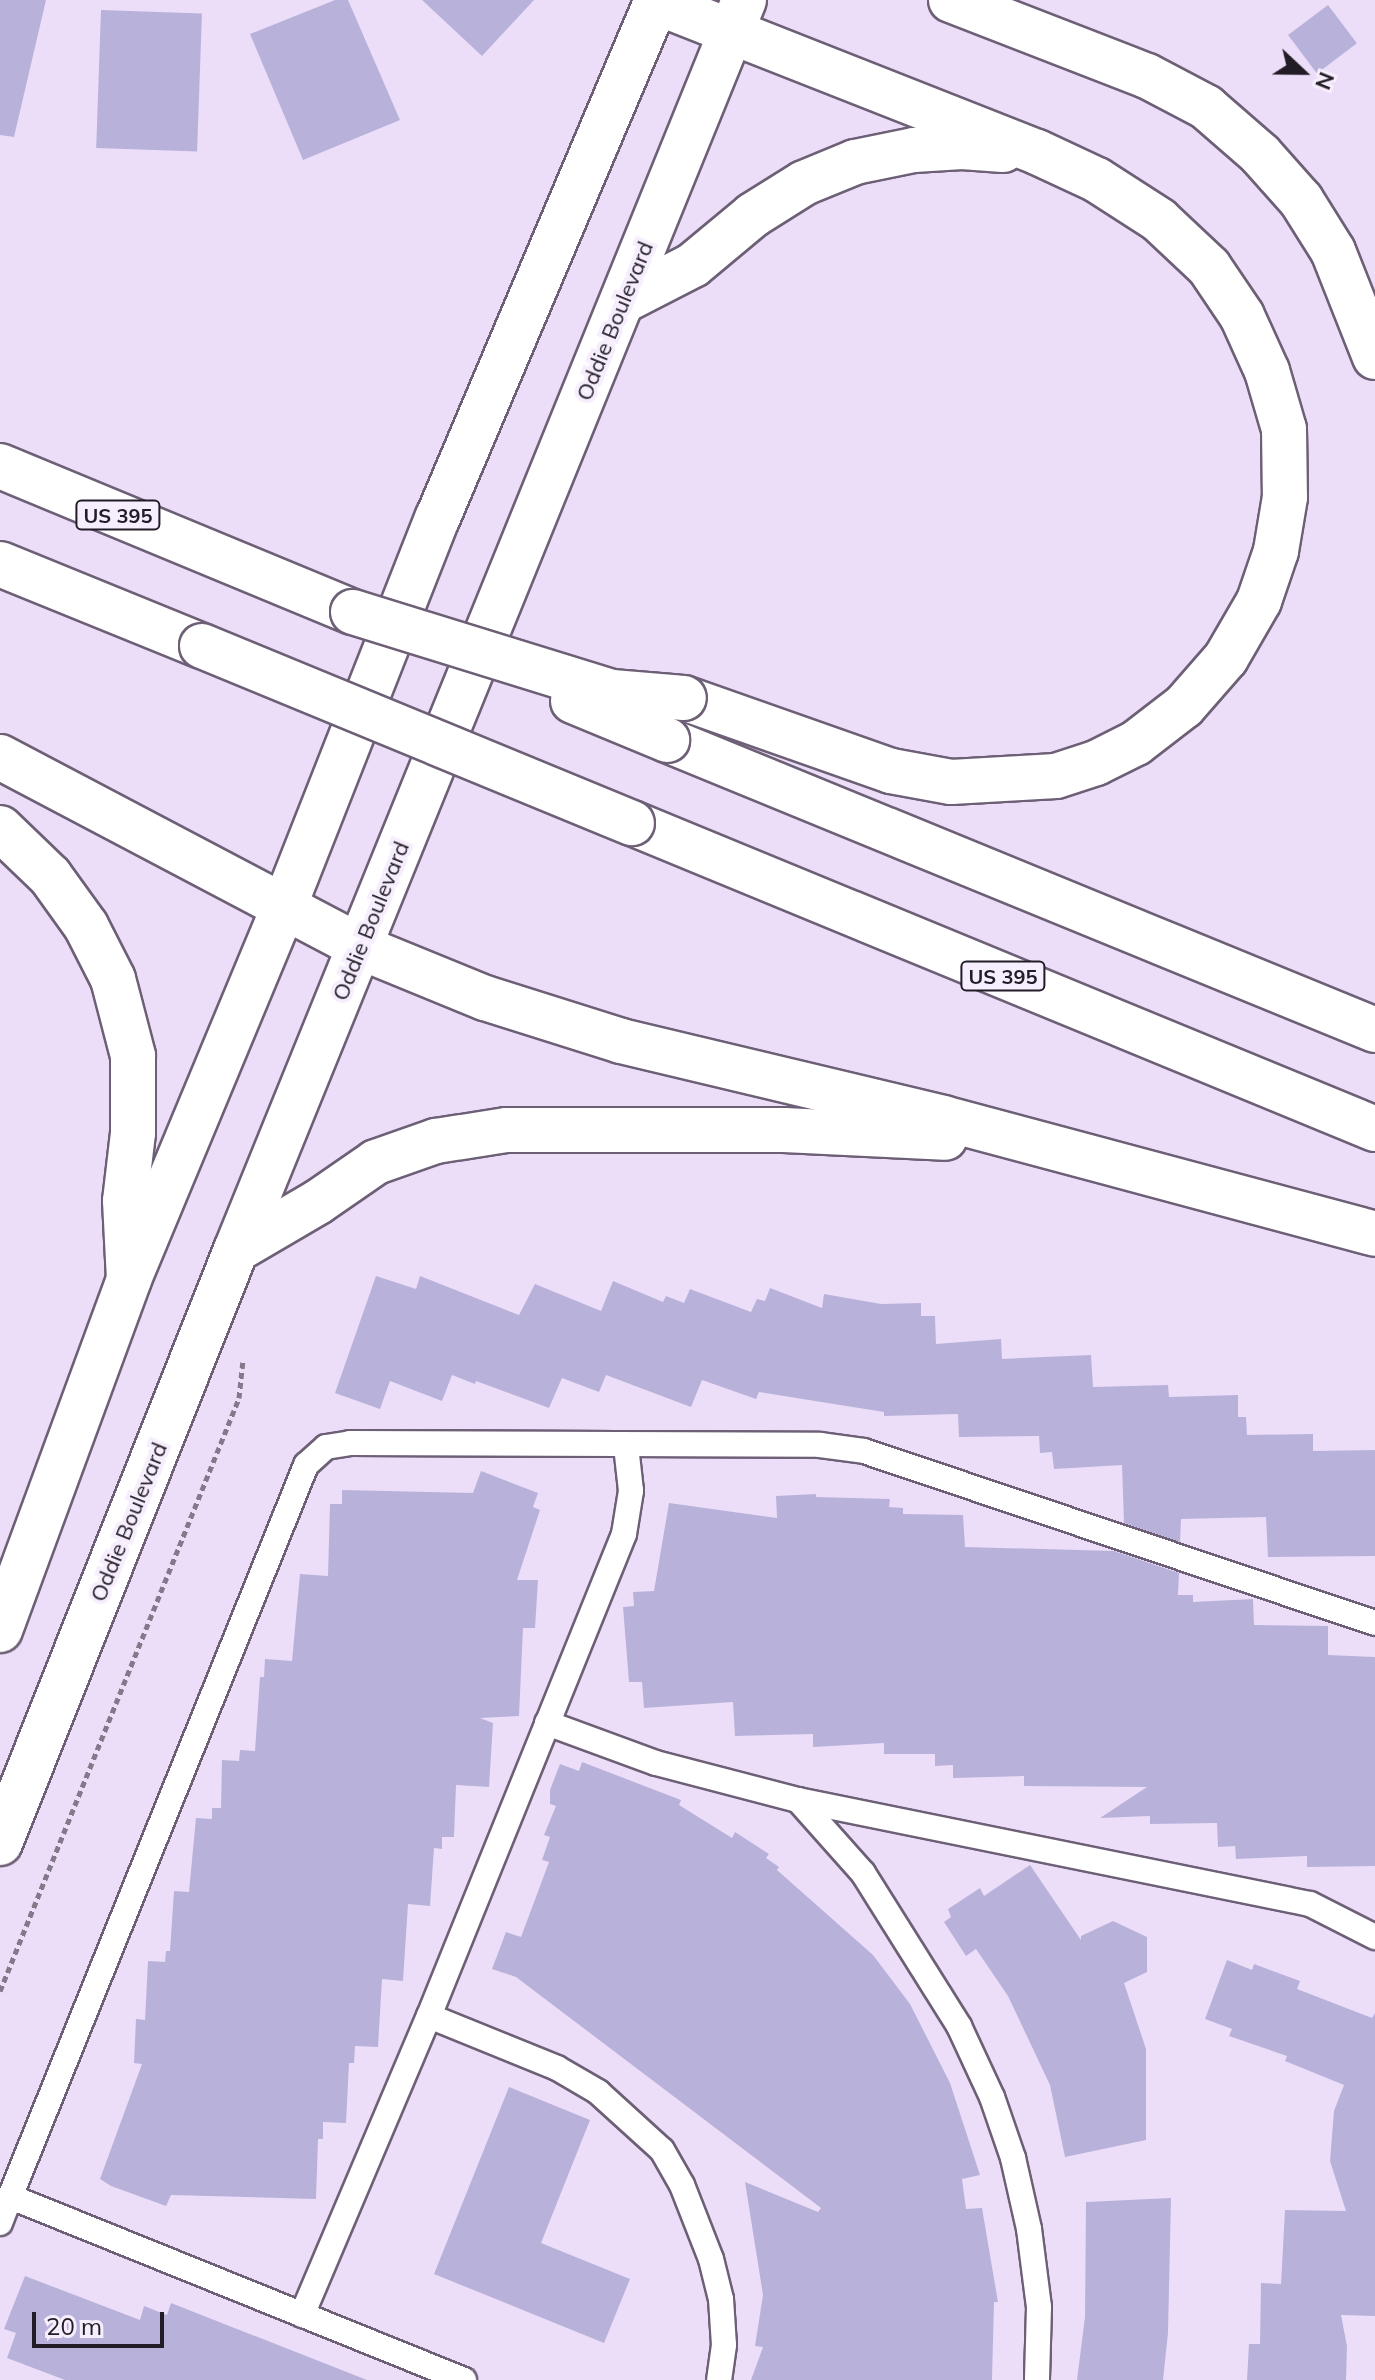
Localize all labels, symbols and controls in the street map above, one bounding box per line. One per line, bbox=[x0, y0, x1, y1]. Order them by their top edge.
north arrow bbox=[1263, 32, 1343, 112]
text: N bbox=[1309, 68, 1341, 94]
street label: Oddie Boulevard bbox=[571, 238, 659, 404]
road number: US 395 bbox=[74, 499, 162, 531]
street label: Oddie Boulevard bbox=[327, 838, 415, 1004]
road number: US 395 bbox=[959, 960, 1047, 992]
street label: Oddie Boulevard bbox=[85, 1439, 173, 1605]
scale bar bbox=[36, 2296, 168, 2346]
text: 20 m bbox=[46, 2311, 102, 2341]

